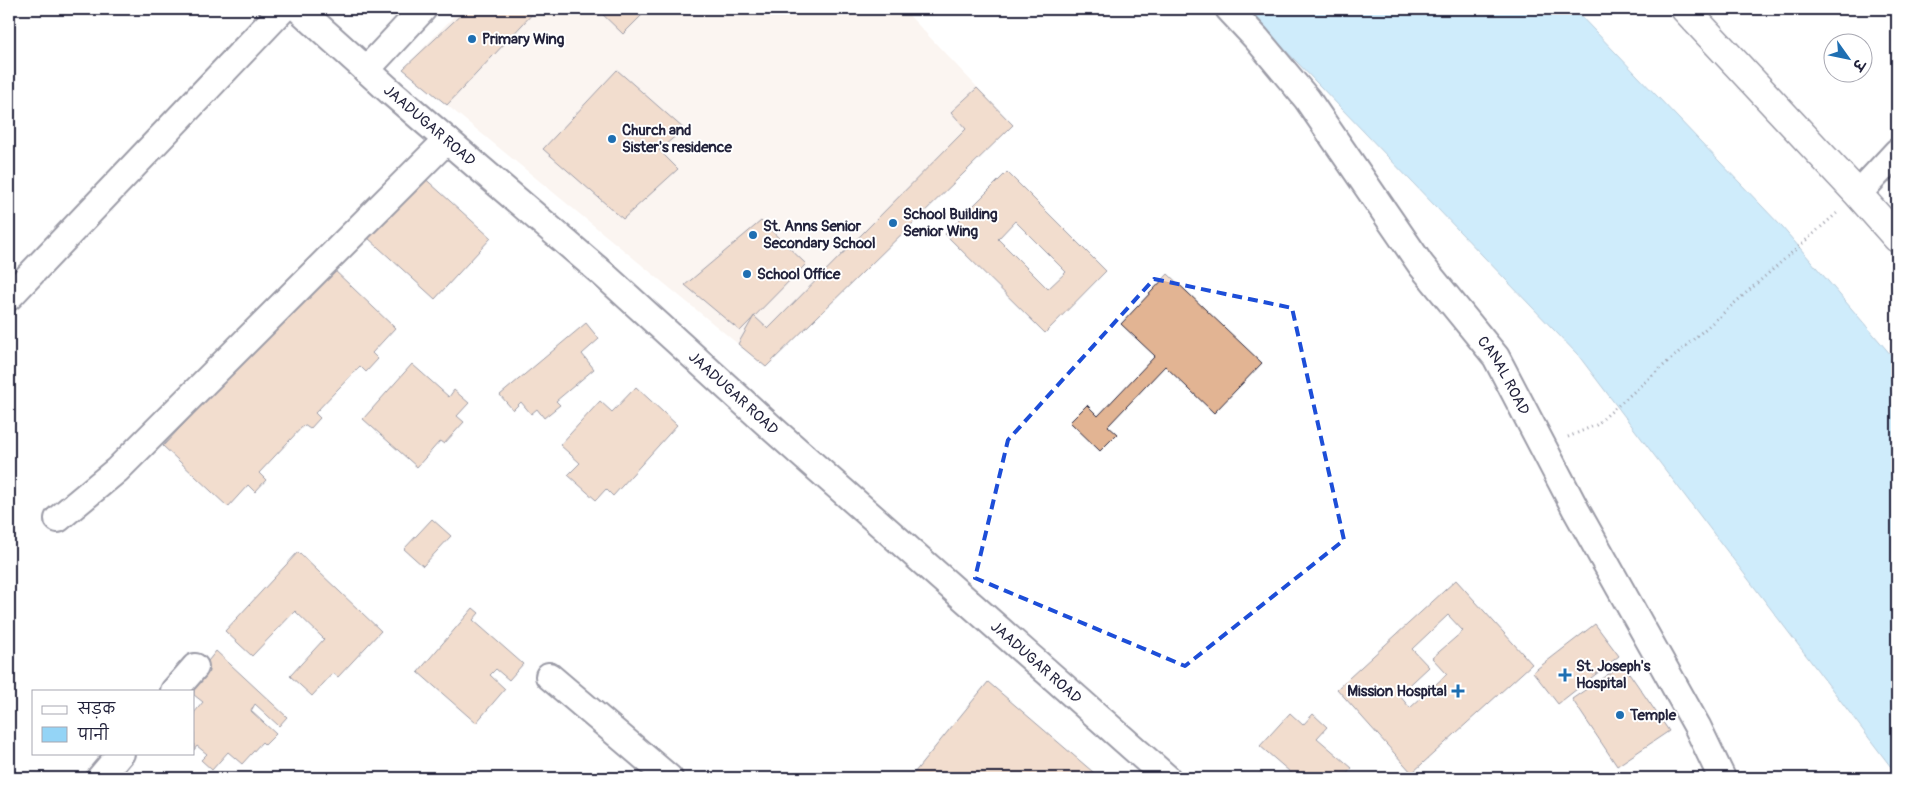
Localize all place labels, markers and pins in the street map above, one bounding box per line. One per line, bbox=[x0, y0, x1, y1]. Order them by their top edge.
place label: Primary Wing bbox=[482, 30, 565, 49]
marker: Primary Wing bbox=[466, 33, 478, 45]
place label: Church and Sister's residence bbox=[622, 121, 732, 157]
marker: Church and Sister's residence bbox=[606, 133, 618, 145]
place label: School Building Senior Wing bbox=[903, 205, 998, 241]
place label: St. Anns Senior Secondary School bbox=[763, 217, 876, 253]
marker: School Building Senior Wing bbox=[887, 217, 899, 229]
marker: St. Anns Senior Secondary School bbox=[747, 229, 759, 241]
place label: School Office bbox=[757, 265, 841, 284]
marker: School Office bbox=[741, 268, 753, 280]
place label: St. Joseph's Hospital bbox=[1576, 657, 1651, 693]
marker: St. Joseph's Hospital bbox=[1558, 668, 1572, 682]
place label: Mission Hospital bbox=[1347, 682, 1447, 701]
marker: Mission Hospital bbox=[1451, 684, 1465, 698]
place label: Temple bbox=[1629, 706, 1677, 725]
marker: Temple bbox=[1614, 709, 1626, 721]

